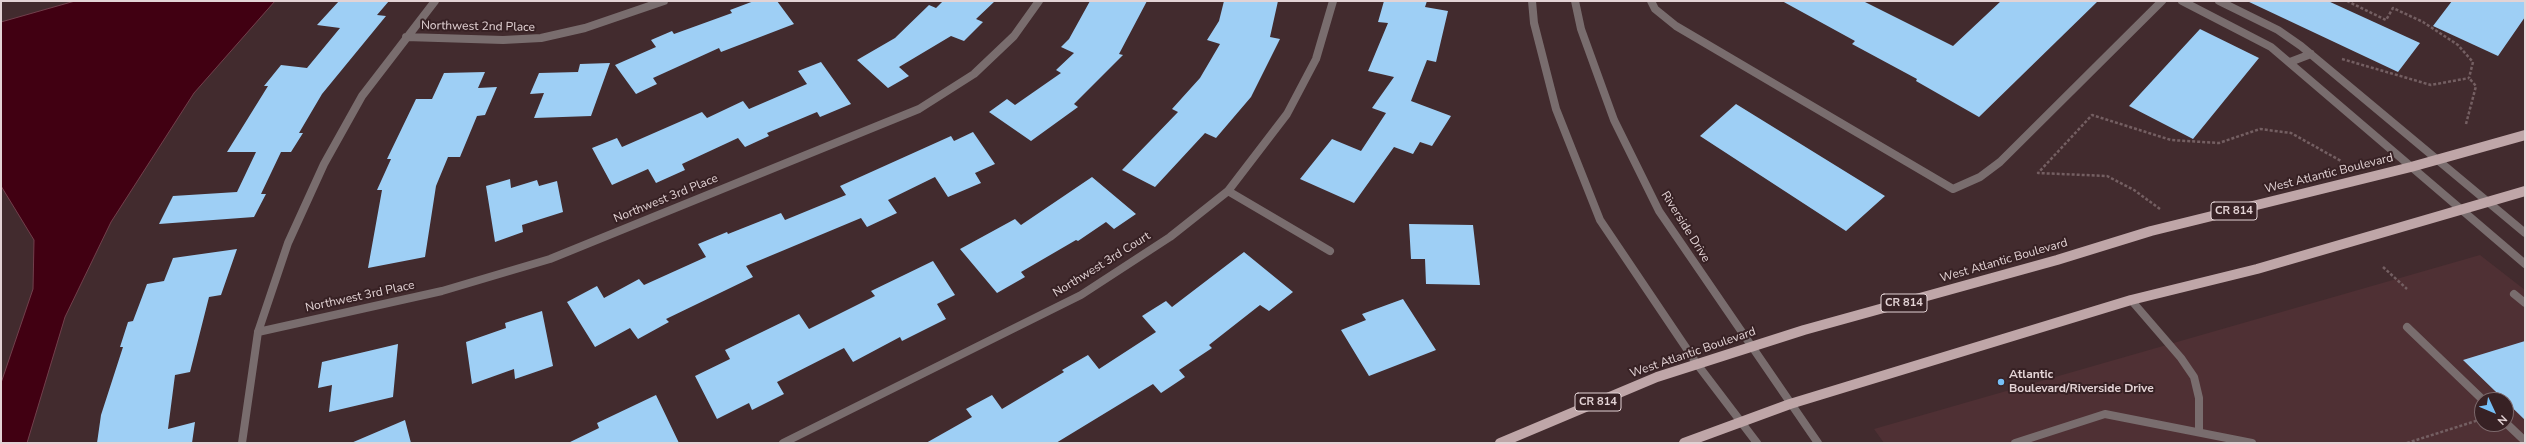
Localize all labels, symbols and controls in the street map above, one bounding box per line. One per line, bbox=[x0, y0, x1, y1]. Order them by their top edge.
street label: Northwest 2nd Place bbox=[421, 19, 535, 35]
street label: West Atlantic Boulevard bbox=[2263, 151, 2395, 197]
street label: Northwest 3rd Place bbox=[612, 171, 720, 227]
street label: Riverside Drive bbox=[1657, 189, 1713, 265]
road number: CR 814 bbox=[2211, 202, 2257, 220]
street label: Northwest 3rd Court bbox=[1051, 229, 1153, 301]
street label: West Atlantic Boulevard bbox=[1939, 236, 2069, 286]
street label: Northwest 3rd Place bbox=[304, 278, 416, 316]
road number: CR 814 bbox=[1881, 294, 1927, 312]
street label: West Atlantic Boulevard bbox=[1628, 325, 1758, 381]
place label: Atlantic Boulevard/Riverside Drive bbox=[2009, 368, 2154, 396]
marker: Atlantic Boulevard/Riverside Drive bbox=[1996, 377, 2006, 387]
north arrow bbox=[2474, 392, 2514, 432]
road number: CR 814 bbox=[1575, 393, 1621, 411]
text: N bbox=[2494, 412, 2511, 428]

